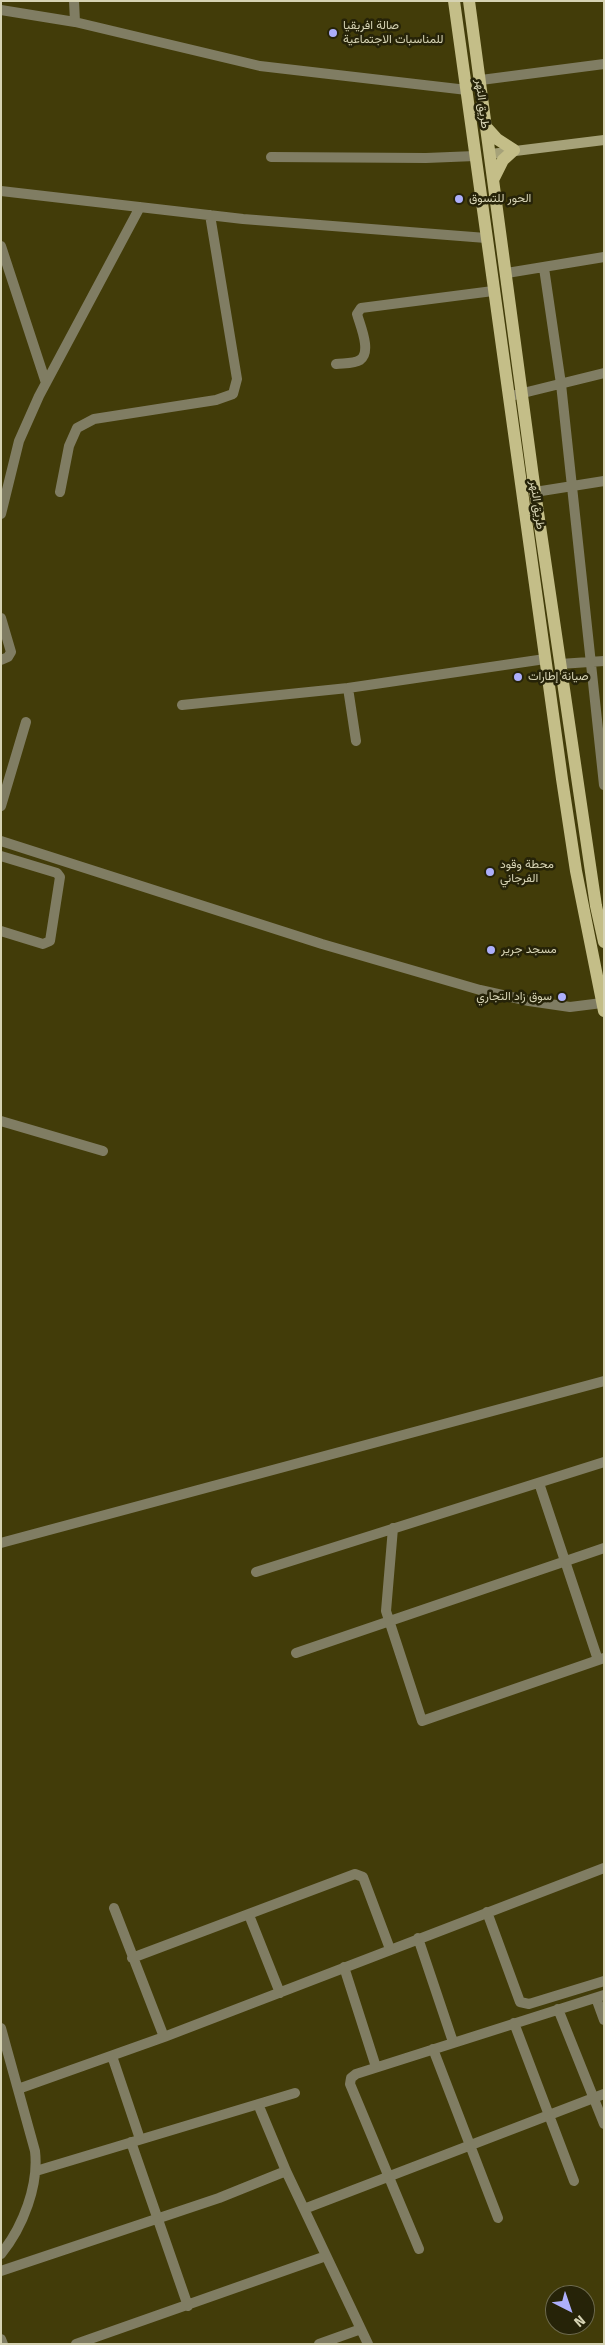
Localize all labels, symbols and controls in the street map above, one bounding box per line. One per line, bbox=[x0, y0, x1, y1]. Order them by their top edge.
place label: صالة افريقيا للمناسبات الاجتماعية bbox=[343, 19, 444, 47]
marker: صالة افريقيا للمناسبات الاجتماعية bbox=[327, 27, 339, 39]
street label: طريق النهر bbox=[472, 79, 492, 129]
place label: الحور للتسوق bbox=[469, 192, 531, 206]
marker: الحور للتسوق bbox=[453, 193, 465, 205]
street label: طريق النهر bbox=[526, 479, 548, 531]
place label: صيانة إطارات bbox=[528, 670, 589, 684]
marker: صيانة إطارات bbox=[512, 671, 524, 683]
place label: محطة وقود الفرجاني bbox=[500, 858, 554, 886]
marker: محطة وقود الفرجاني bbox=[484, 866, 496, 878]
place label: مسجد جرير bbox=[501, 943, 557, 957]
marker: مسجد جرير bbox=[485, 944, 497, 956]
place label: سوق زاد التجاري bbox=[476, 990, 552, 1004]
marker: سوق زاد التجاري bbox=[556, 991, 568, 1003]
north arrow bbox=[545, 2285, 595, 2335]
text: N bbox=[570, 2311, 589, 2330]

